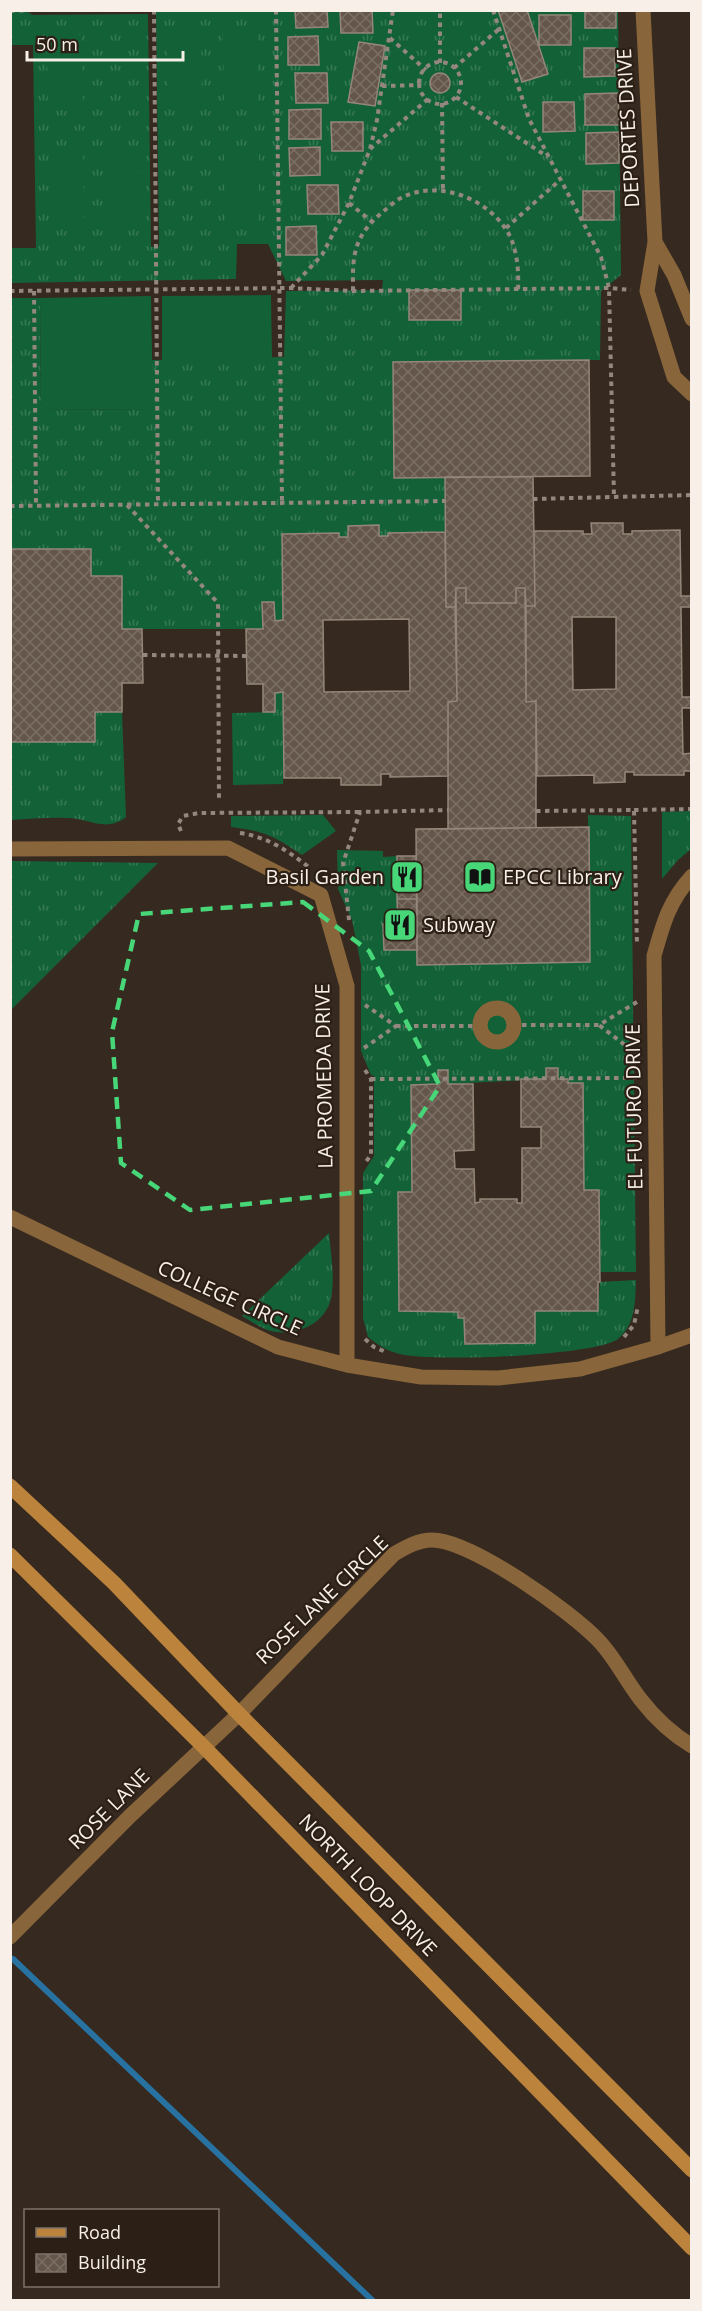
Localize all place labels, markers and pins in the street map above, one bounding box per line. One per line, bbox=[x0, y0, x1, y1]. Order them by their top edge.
restaurant icon: Basil Garden bbox=[389, 859, 425, 895]
library icon: EPCC Library bbox=[462, 859, 498, 895]
place label: Basil Garden bbox=[266, 863, 384, 890]
place label: EPCC Library bbox=[503, 863, 623, 890]
restaurant icon: Subway bbox=[382, 907, 418, 943]
place label: Subway bbox=[423, 911, 496, 938]

